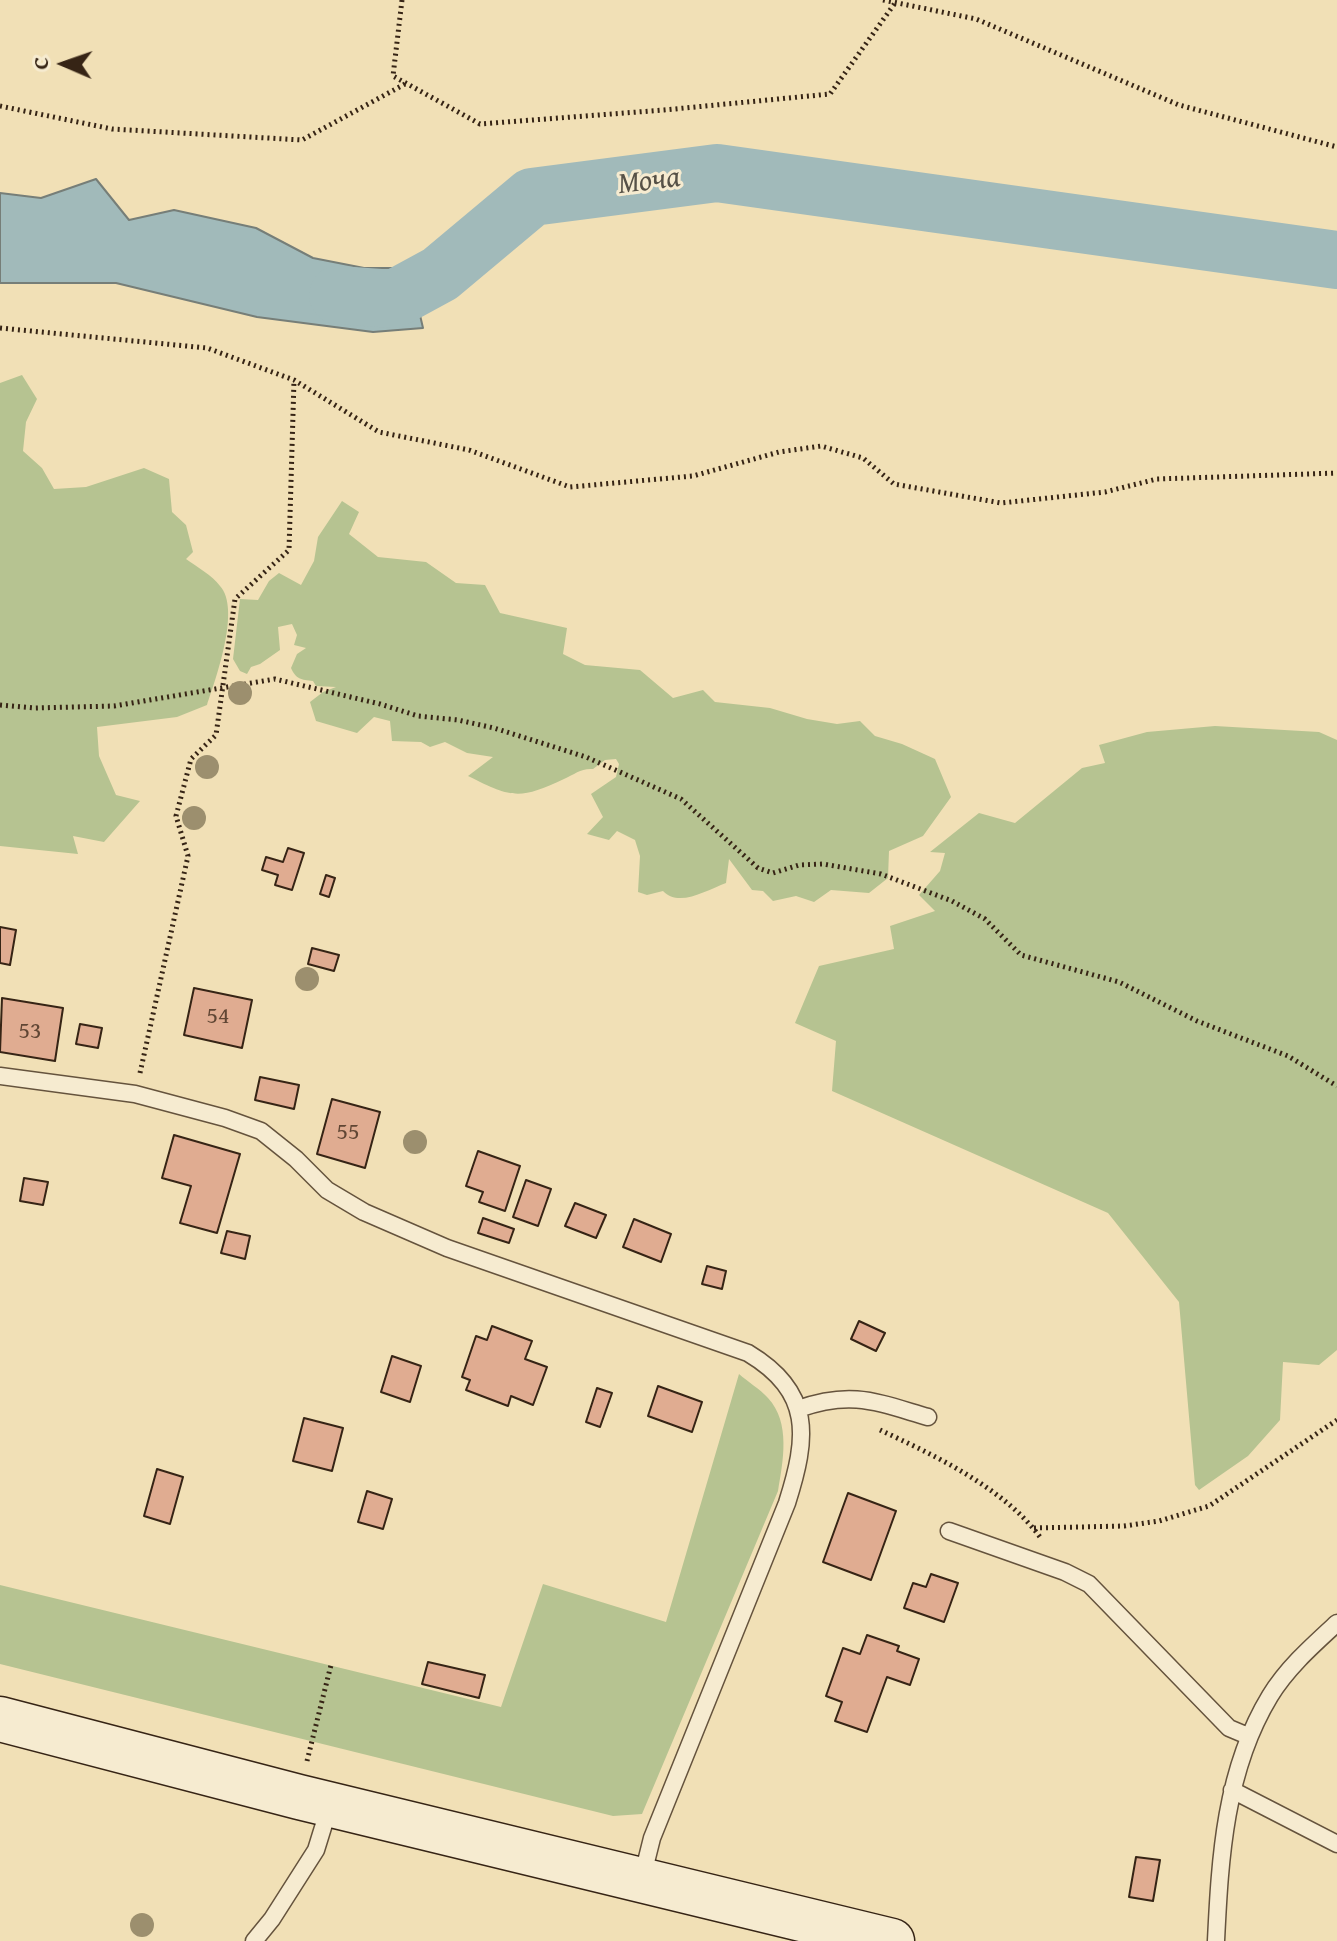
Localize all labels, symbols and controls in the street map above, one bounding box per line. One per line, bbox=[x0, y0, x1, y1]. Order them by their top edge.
north arrow bbox=[24, 24, 104, 104]
text: С bbox=[24, 56, 56, 70]
water label: Моча bbox=[616, 160, 682, 204]
house number: 54 bbox=[206, 1003, 230, 1031]
house number: 53 bbox=[18, 1018, 42, 1046]
house number: 55 bbox=[336, 1119, 360, 1147]

